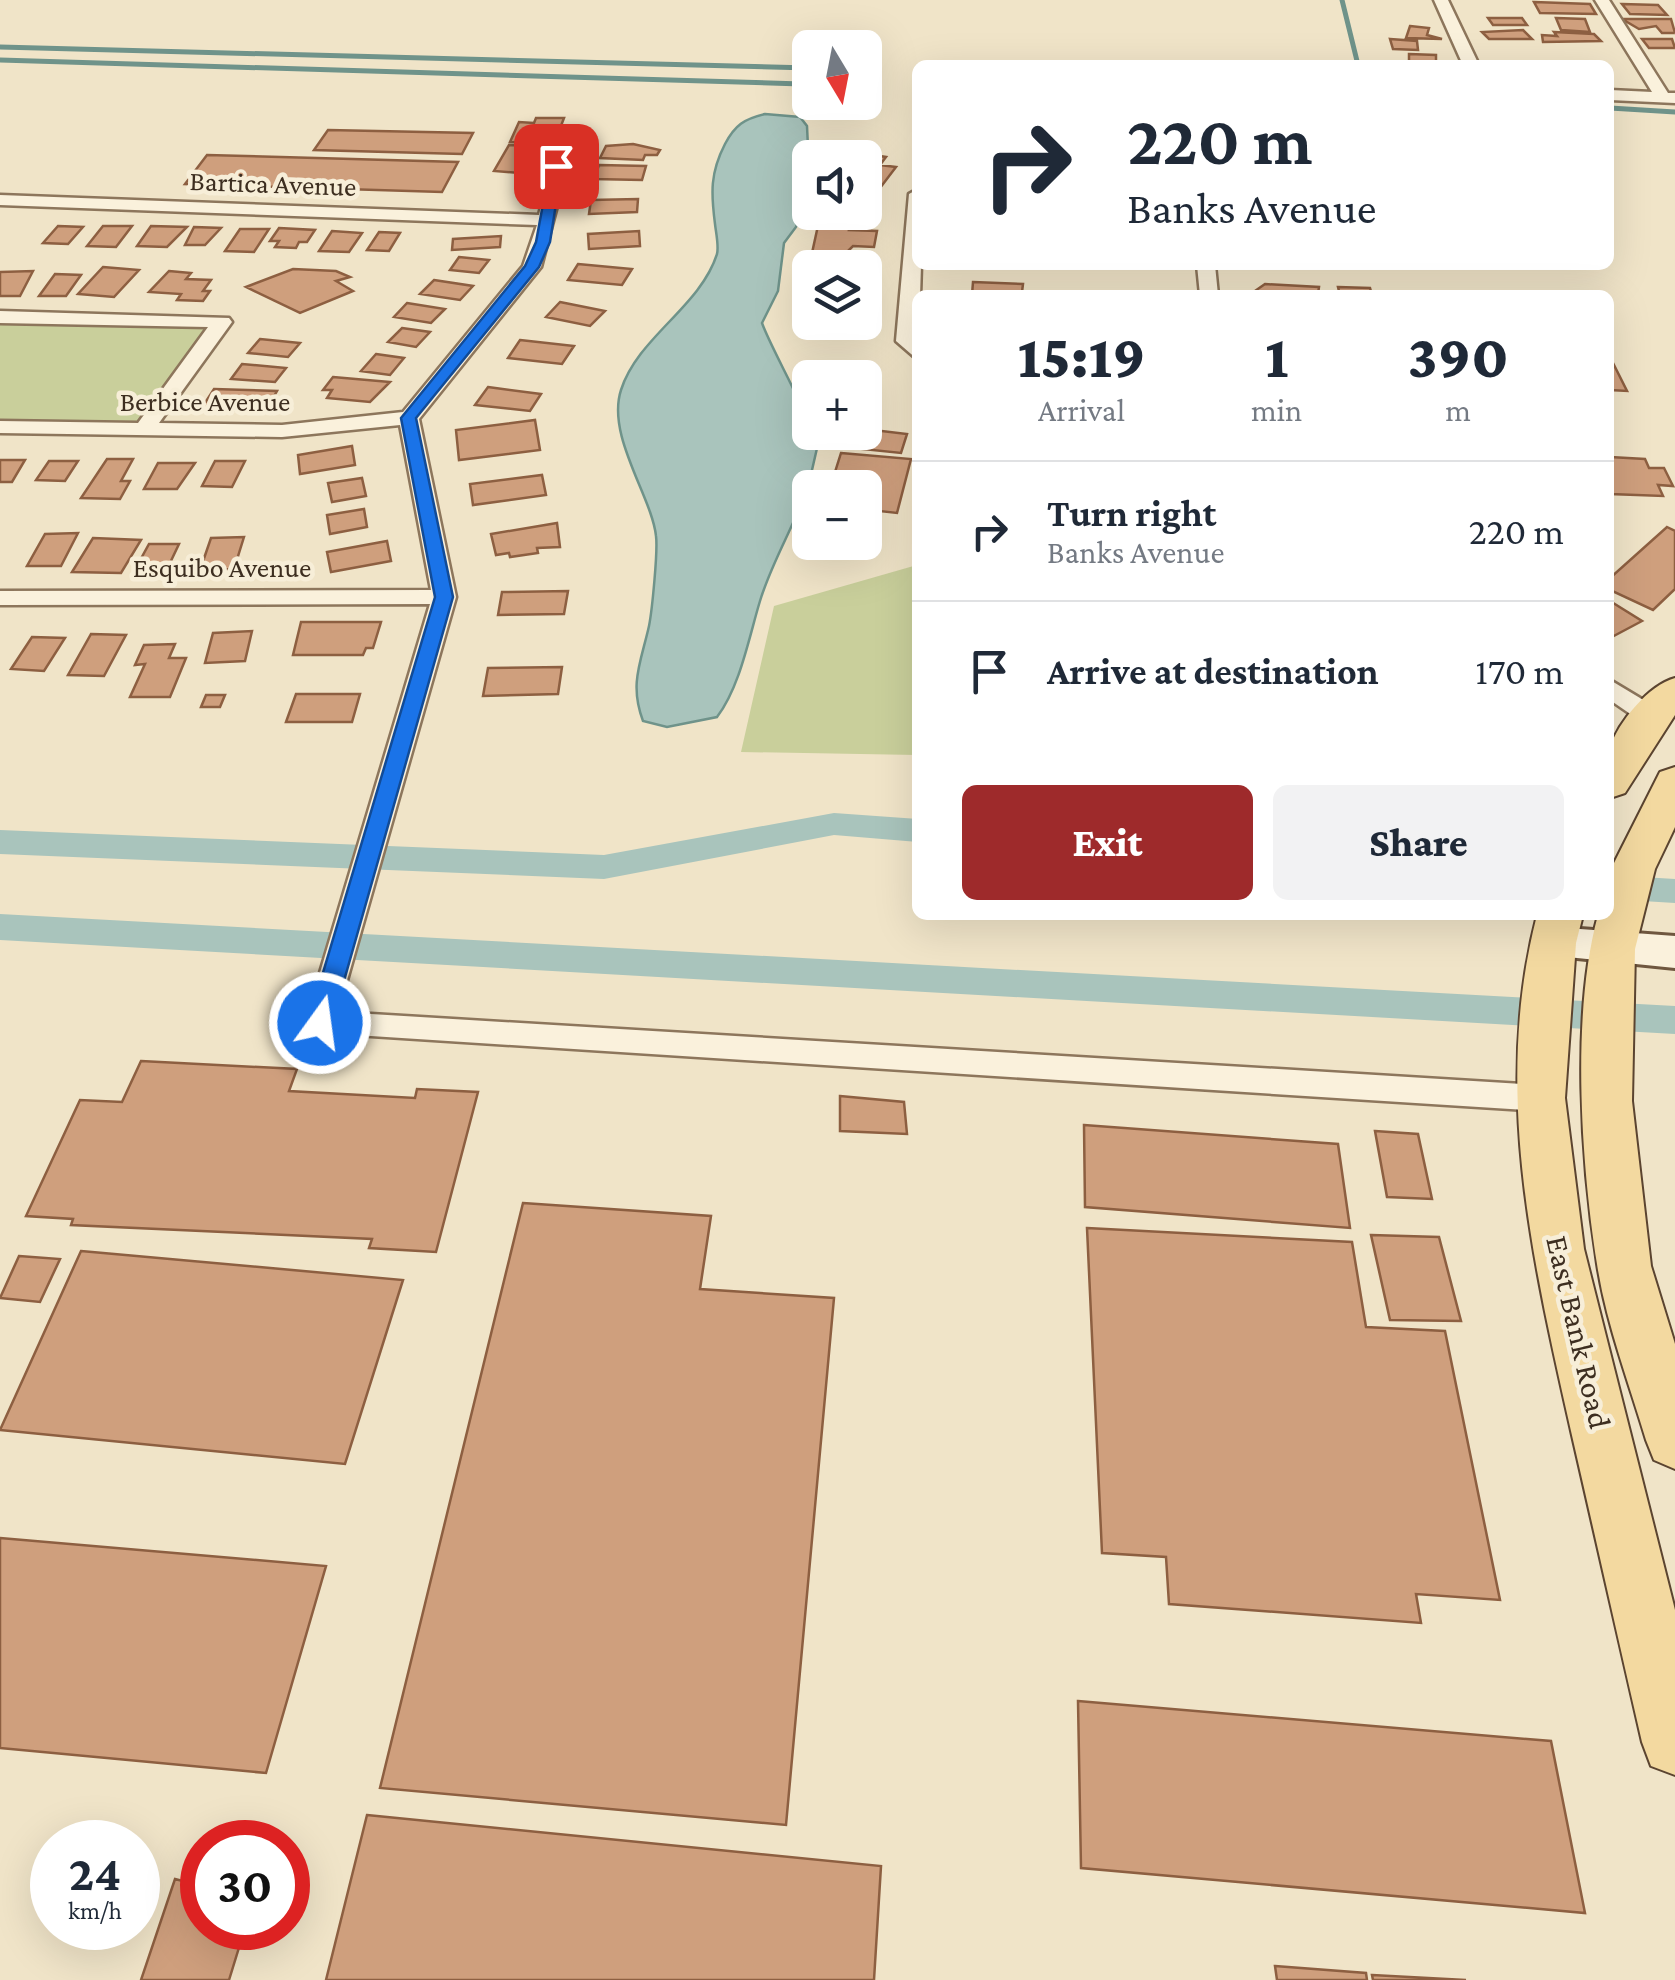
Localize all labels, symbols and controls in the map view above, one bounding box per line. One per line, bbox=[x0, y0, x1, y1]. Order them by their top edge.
north arrow bbox=[792, 30, 882, 120]
map controls bbox=[792, 30, 882, 560]
icon: right bbox=[962, 100, 1092, 230]
text: 220 m bbox=[1127, 101, 1313, 179]
pin bbox=[514, 124, 599, 209]
icon: arrive bbox=[529, 139, 584, 194]
button: sound bbox=[792, 140, 882, 230]
street label: Bartica Avenue bbox=[189, 165, 357, 202]
text: Banks Avenue bbox=[1127, 183, 1377, 233]
button: layers bbox=[792, 250, 882, 340]
text: 15:19 bbox=[1017, 323, 1146, 390]
text: 1 bbox=[1265, 323, 1288, 390]
text: 390 bbox=[1408, 323, 1509, 390]
button: + bbox=[792, 360, 882, 450]
street label: Berbice Avenue bbox=[120, 386, 290, 417]
text: Arrival bbox=[1038, 392, 1125, 428]
text: min bbox=[1251, 392, 1302, 428]
text: m bbox=[1445, 392, 1471, 428]
button: − bbox=[792, 470, 882, 560]
text: Turn right bbox=[1047, 492, 1216, 534]
icon: right bbox=[962, 504, 1017, 559]
text: 220 m bbox=[1469, 510, 1564, 552]
text: Banks Avenue bbox=[1047, 534, 1224, 570]
street label: Esquibo Avenue bbox=[133, 552, 311, 583]
icon: arrive bbox=[962, 644, 1017, 699]
text: Arrive at destination bbox=[1047, 650, 1379, 692]
text: 170 m bbox=[1475, 650, 1564, 692]
button: Exit bbox=[962, 785, 1253, 900]
button: Share bbox=[1273, 785, 1564, 900]
position arrow bbox=[268, 971, 372, 1075]
street label: East Bank Road bbox=[1539, 1232, 1619, 1432]
speed limit sign: 30 bbox=[180, 1820, 310, 1950]
text: 24 bbox=[69, 1845, 121, 1901]
text: km/h bbox=[68, 1897, 122, 1924]

